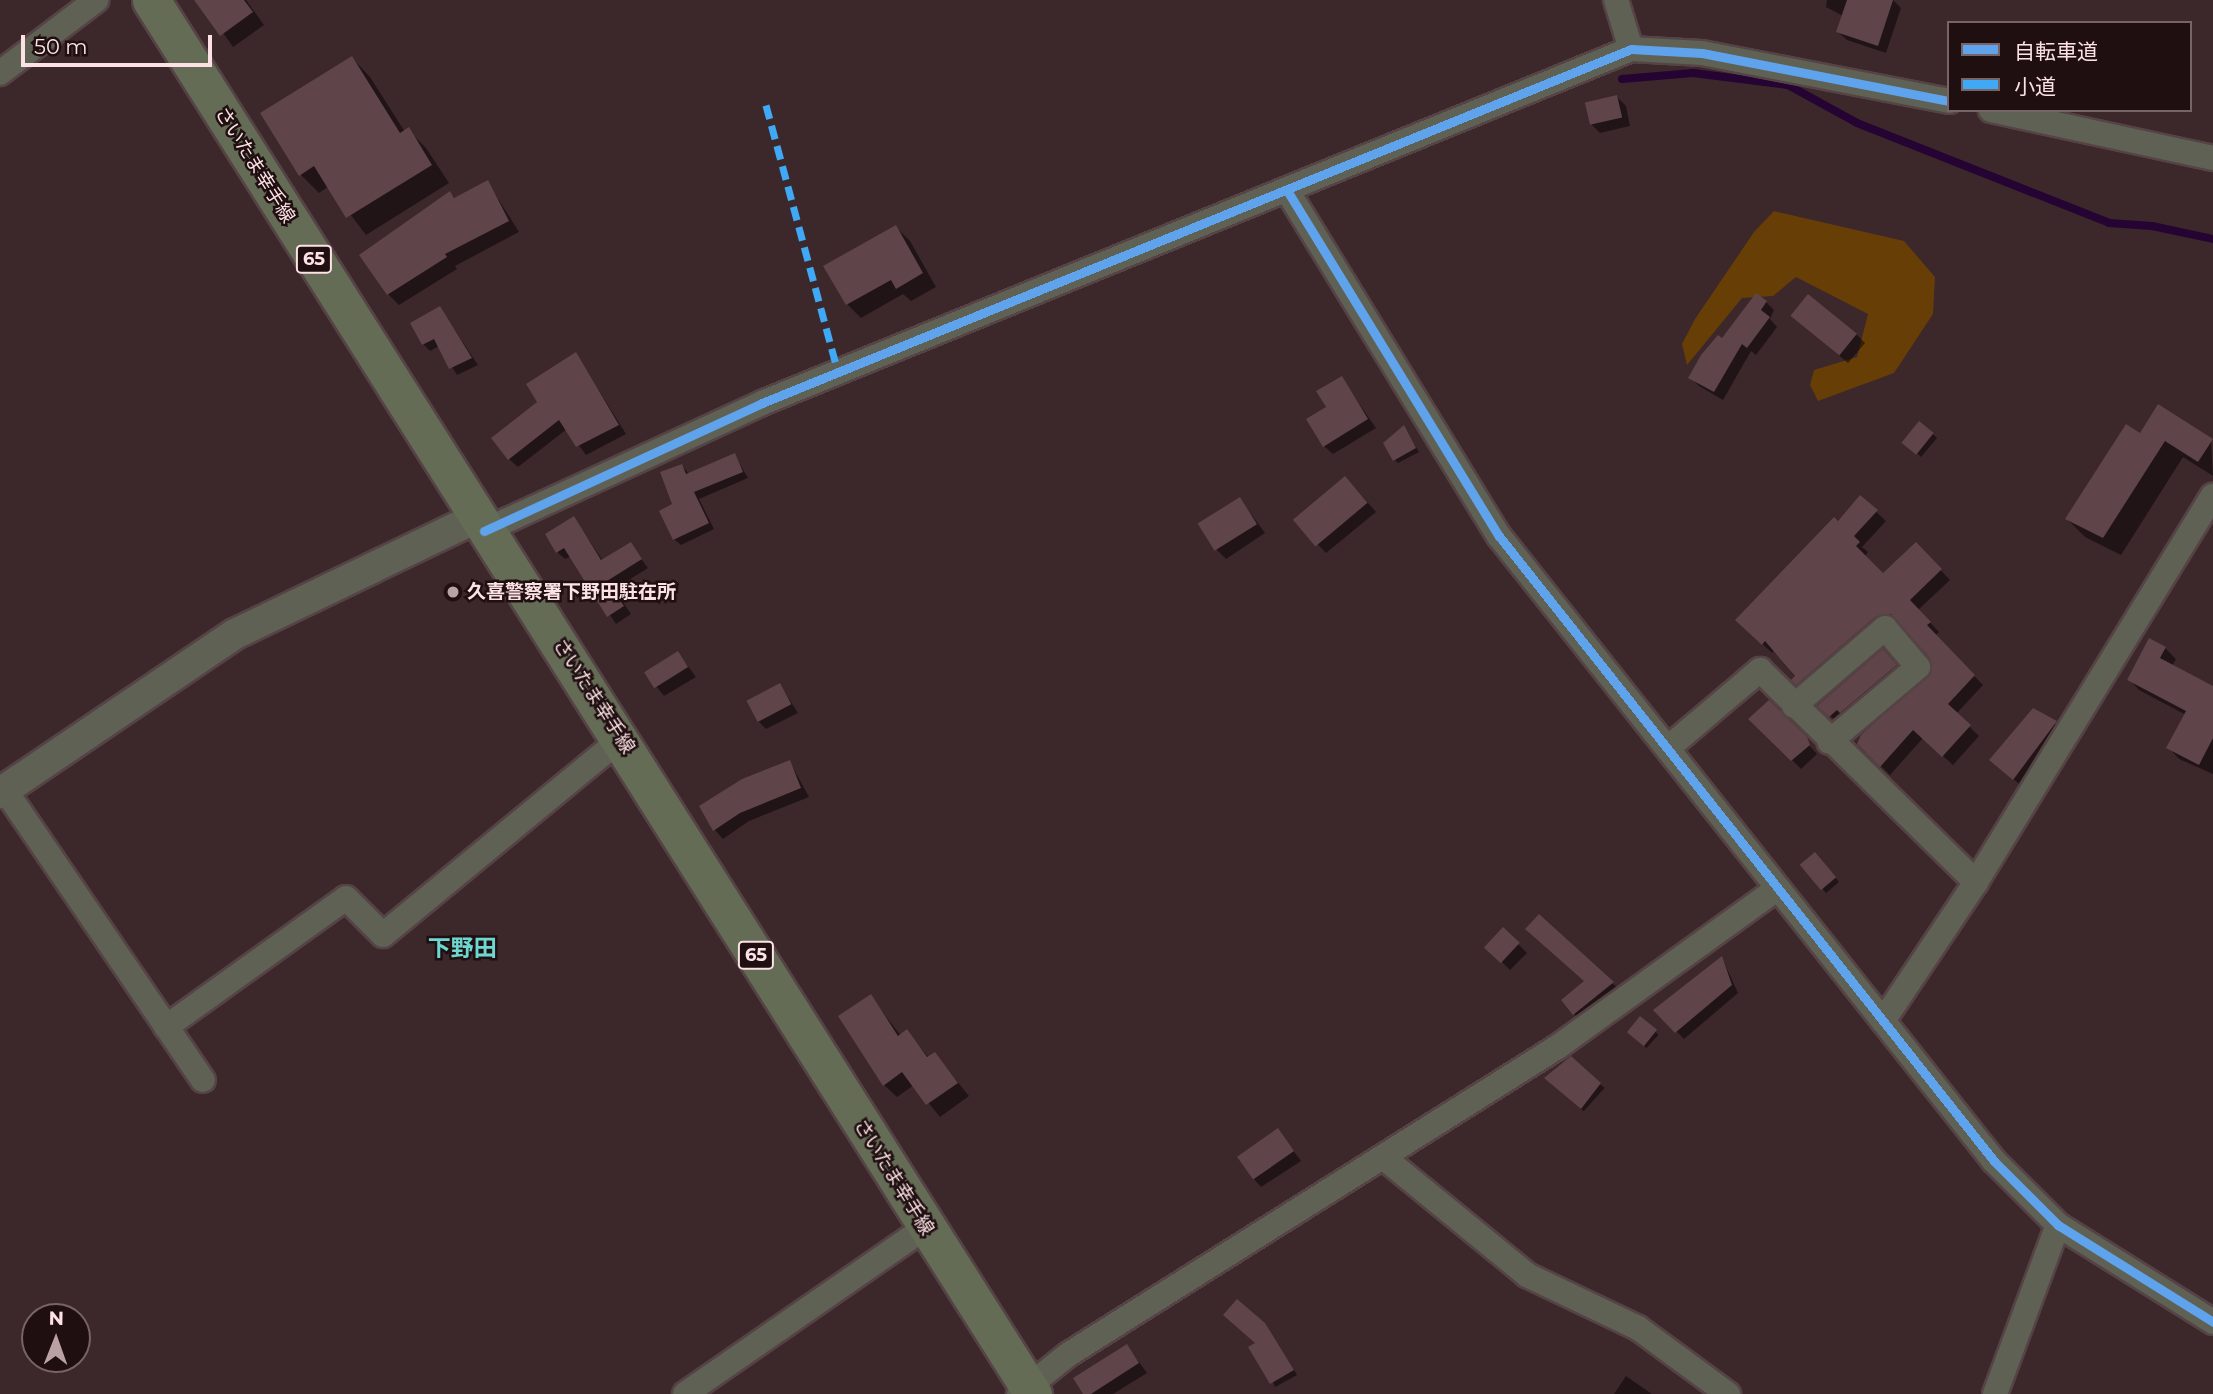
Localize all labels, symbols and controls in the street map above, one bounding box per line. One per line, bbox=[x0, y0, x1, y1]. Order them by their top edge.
scale bar bbox=[24, 21, 215, 65]
legend bbox=[1947, 21, 2192, 112]
text: 50 m bbox=[34, 34, 88, 59]
text: 自転車道 bbox=[2014, 39, 2098, 64]
text: 小道 bbox=[2014, 74, 2056, 99]
street label: さいたま幸手線 bbox=[210, 103, 300, 227]
road number: 65 bbox=[295, 244, 333, 274]
place label: 久喜警察署下野田駐在所 bbox=[467, 581, 676, 603]
marker: 久喜警察署下野田駐在所 bbox=[445, 584, 461, 600]
street label: さいたま幸手線 bbox=[548, 634, 640, 758]
district label: 下野田 bbox=[428, 934, 496, 962]
road number: 65 bbox=[737, 940, 775, 970]
street label: さいたま幸手線 bbox=[849, 1115, 939, 1239]
north arrow bbox=[21, 1303, 91, 1373]
text: N bbox=[48, 1307, 64, 1330]

